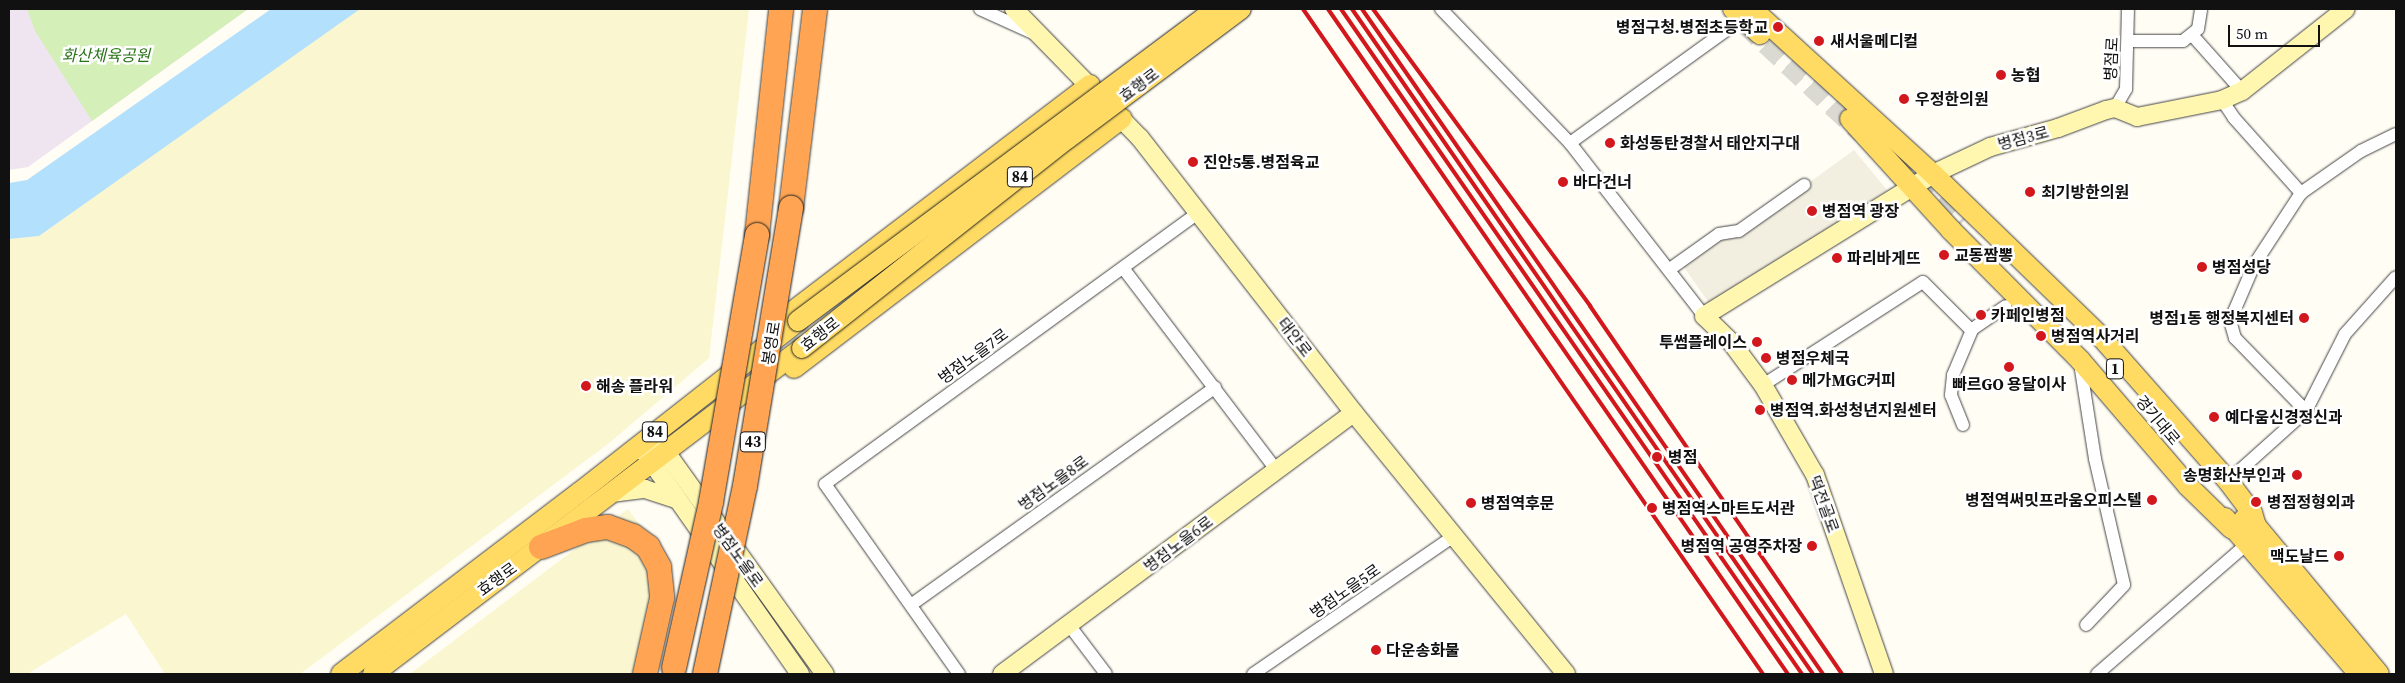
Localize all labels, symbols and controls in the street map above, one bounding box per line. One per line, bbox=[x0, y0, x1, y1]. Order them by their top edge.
scale bar bbox=[2230, 15, 2322, 47]
place label: 병점구청.병점초등학교 bbox=[1616, 17, 1768, 37]
marker: 병점구청.병점초등학교 bbox=[1772, 21, 1784, 33]
text: 50 m bbox=[2236, 23, 2268, 44]
place label: 새서울메디컬 bbox=[1830, 31, 1918, 51]
marker: 새서울메디컬 bbox=[1812, 34, 1826, 48]
street label: 병점로 bbox=[2100, 36, 2122, 82]
park label: 화산체육공원 bbox=[62, 45, 150, 65]
street label: 효행로 bbox=[1116, 64, 1162, 106]
place label: 농협 bbox=[2011, 65, 2040, 85]
marker: 농협 bbox=[1995, 69, 2007, 81]
place label: 우정한의원 bbox=[1915, 89, 1989, 109]
marker: 우정한의원 bbox=[1897, 92, 1911, 106]
street label: 병점3로 bbox=[1995, 122, 2051, 154]
place label: 화성동탄경찰서 태안지구대 bbox=[1620, 133, 1800, 153]
marker: 화성동탄경찰서 태안지구대 bbox=[1604, 137, 1616, 149]
place label: 진안5통.병점육교 bbox=[1203, 152, 1320, 172]
marker: 진안5통.병점육교 bbox=[1187, 156, 1199, 168]
road number: 84 bbox=[1006, 164, 1034, 190]
place label: 바다건너 bbox=[1573, 172, 1632, 192]
marker: 바다건너 bbox=[1557, 176, 1569, 188]
place label: 최기방한의원 bbox=[2041, 182, 2129, 202]
marker: 최기방한의원 bbox=[2023, 185, 2037, 199]
place label: 병점역 광장 bbox=[1822, 201, 1899, 221]
marker: 병점역 광장 bbox=[1806, 205, 1818, 217]
place label: 교동짬뽕 bbox=[1954, 245, 2013, 265]
place label: 파리바게뜨 bbox=[1847, 248, 1921, 268]
marker: 교동짬뽕 bbox=[1938, 249, 1950, 261]
marker: 파리바게뜨 bbox=[1831, 252, 1843, 264]
place label: 병점성당 bbox=[2212, 257, 2271, 277]
marker: 병점성당 bbox=[2196, 261, 2208, 273]
place label: 카페인병점 bbox=[1991, 305, 2065, 325]
place label: 병점1동 행정복지센터 bbox=[2149, 308, 2294, 328]
marker: 카페인병점 bbox=[1975, 309, 1987, 321]
marker: 병점1동 행정복지센터 bbox=[2298, 312, 2310, 324]
street label: 효행로 bbox=[797, 313, 843, 355]
street label: 태안로 bbox=[1274, 314, 1316, 360]
street label: 봉영로 bbox=[758, 320, 784, 366]
street label: 병점노을7로 bbox=[934, 324, 1012, 388]
place label: 병점역사거리 bbox=[2051, 326, 2139, 346]
marker: 병점역사거리 bbox=[2035, 330, 2047, 342]
place label: 투썸플레이스 bbox=[1659, 332, 1747, 352]
marker: 투썸플레이스 bbox=[1751, 336, 1763, 348]
place label: 병점우체국 bbox=[1776, 348, 1850, 368]
marker: 병점우체국 bbox=[1760, 352, 1772, 364]
road number: 1 bbox=[2105, 356, 2125, 382]
marker: 빠르GO 용달이사 bbox=[2003, 361, 2015, 373]
place label: 메가MGC커피 bbox=[1802, 370, 1896, 390]
marker: 메가MGC커피 bbox=[1786, 374, 1798, 386]
place label: 빠르GO 용달이사 bbox=[1952, 374, 2066, 394]
place label: 해송 플라워 bbox=[596, 376, 673, 396]
marker: 해송 플라워 bbox=[580, 380, 592, 392]
street label: 경기대로 bbox=[2132, 391, 2184, 449]
place label: 병점역.화성청년지원센터 bbox=[1770, 400, 1937, 420]
marker: 병점역.화성청년지원센터 bbox=[1754, 404, 1766, 416]
place label: 예다움신경정신과 bbox=[2225, 407, 2343, 427]
marker: 예다움신경정신과 bbox=[2207, 410, 2221, 424]
road number: 84 bbox=[641, 420, 669, 444]
road number: 43 bbox=[739, 430, 767, 454]
place label: 병점 bbox=[1668, 447, 1697, 467]
marker: 병점 bbox=[1650, 450, 1664, 464]
street label: 병점노을8로 bbox=[1014, 451, 1092, 515]
place label: 송명화산부인과 bbox=[2183, 465, 2286, 485]
marker: 송명화산부인과 bbox=[2290, 468, 2304, 482]
street label: 떡전골로 bbox=[1805, 473, 1843, 535]
place label: 병점역써밋프라움오피스텔 bbox=[1965, 490, 2142, 510]
place label: 병점정형외과 bbox=[2267, 492, 2355, 512]
place label: 병점역후문 bbox=[1481, 493, 1555, 513]
marker: 병점역써밋프라움오피스텔 bbox=[2146, 494, 2158, 506]
marker: 병점정형외과 bbox=[2249, 495, 2263, 509]
marker: 병점역후문 bbox=[1465, 497, 1477, 509]
place label: 병점역스마트도서관 bbox=[1662, 498, 1794, 518]
marker: 병점역스마트도서관 bbox=[1646, 502, 1658, 514]
street label: 병점노을6로 bbox=[1140, 512, 1216, 576]
street label: 병점노을로 bbox=[709, 520, 767, 590]
place label: 병점역 공영주차장 bbox=[1681, 536, 1802, 556]
marker: 병점역 공영주차장 bbox=[1806, 540, 1818, 552]
place label: 맥도날드 bbox=[2270, 546, 2329, 566]
marker: 맥도날드 bbox=[2333, 550, 2345, 562]
street label: 효행로 bbox=[473, 558, 521, 600]
street label: 병점노을5로 bbox=[1306, 560, 1384, 622]
place label: 다운송화물 bbox=[1386, 640, 1460, 660]
marker: 다운송화물 bbox=[1370, 644, 1382, 656]

